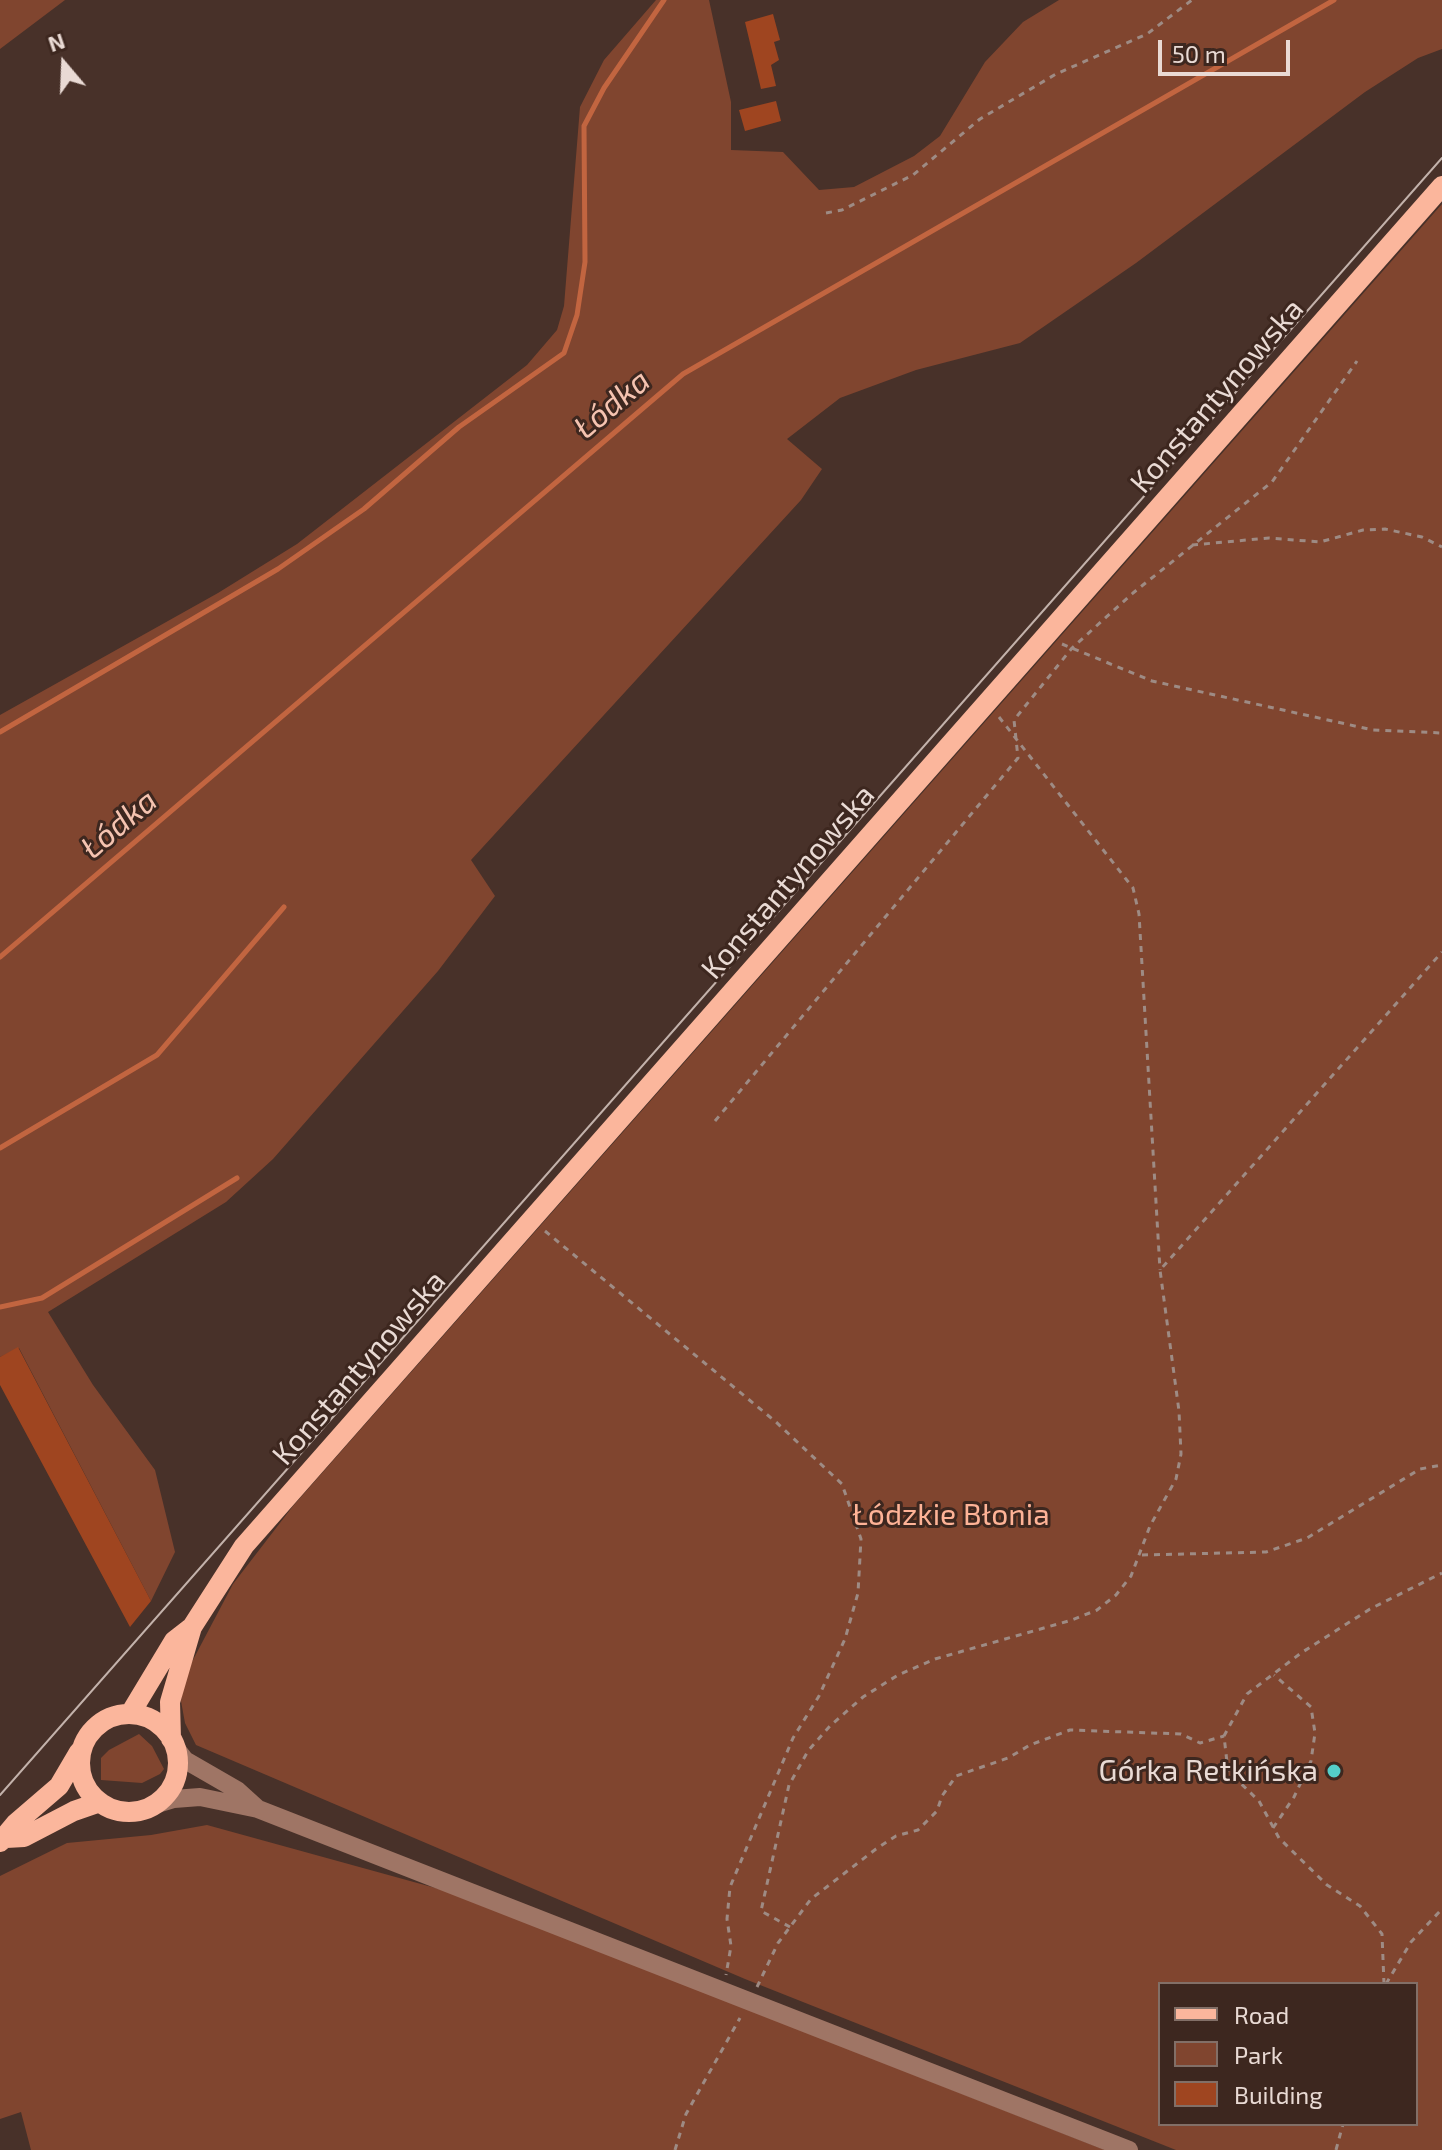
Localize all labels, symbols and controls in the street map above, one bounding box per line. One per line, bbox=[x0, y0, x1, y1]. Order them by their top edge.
north arrow bbox=[24, 24, 104, 104]
scale bar bbox=[1162, 24, 1294, 74]
text: N bbox=[44, 26, 68, 56]
text: 50 m bbox=[1172, 39, 1226, 68]
street label: Konstantynowska bbox=[1123, 291, 1311, 501]
water label: Łódka bbox=[566, 361, 658, 447]
street label: Konstantynowska bbox=[694, 777, 882, 987]
water label: Łódka bbox=[73, 781, 165, 867]
street label: Konstantynowska bbox=[265, 1263, 453, 1473]
park label: Łódzkie Błonia bbox=[852, 1497, 1050, 1533]
place label: Górka Retkińska bbox=[1099, 1753, 1318, 1789]
marker: Górka Retkińska bbox=[1325, 1762, 1343, 1780]
legend bbox=[1158, 1982, 1418, 2126]
text: Road bbox=[1234, 2000, 1289, 2029]
text: Park bbox=[1234, 2040, 1283, 2069]
text: Building bbox=[1234, 2080, 1323, 2109]

